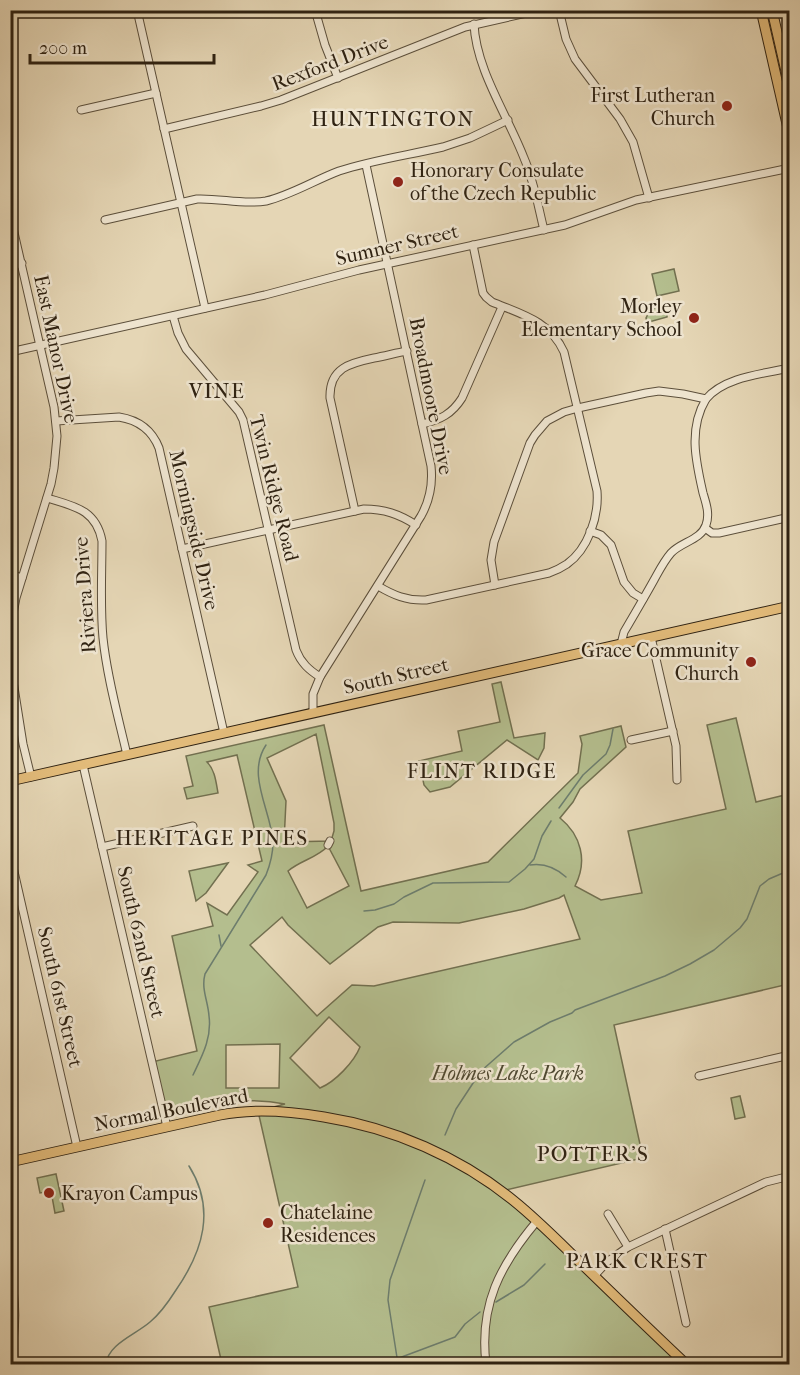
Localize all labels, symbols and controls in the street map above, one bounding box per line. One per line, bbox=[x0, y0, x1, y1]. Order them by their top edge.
scale bar bbox=[30, 27, 214, 65]
street label: Rexford Drive bbox=[268, 30, 392, 96]
text: 200 m bbox=[39, 38, 87, 59]
place label: First Lutheran Church bbox=[590, 84, 716, 130]
marker: First Lutheran Church bbox=[720, 99, 734, 113]
district label: HUNTINGTON bbox=[311, 107, 475, 131]
place label: Honorary Consulate of the Czech Republic bbox=[410, 159, 596, 205]
marker: Honorary Consulate of the Czech Republic bbox=[391, 175, 405, 189]
street label: Sumner Street bbox=[333, 220, 461, 270]
street label: East Manor Drive bbox=[29, 273, 83, 425]
place label: Morley Elementary School bbox=[521, 295, 683, 341]
marker: Morley Elementary School bbox=[687, 311, 701, 325]
street label: Broadmoore Drive bbox=[404, 315, 458, 477]
district label: VINE bbox=[188, 379, 245, 403]
street label: Twin Ridge Road bbox=[245, 412, 304, 565]
street label: Morningside Drive bbox=[164, 448, 224, 612]
street label: Riviera Drive bbox=[69, 536, 101, 654]
place label: Grace Community Church bbox=[581, 639, 740, 685]
street label: South Street bbox=[341, 653, 451, 699]
marker: Grace Community Church bbox=[744, 655, 758, 669]
district label: FLINT RIDGE bbox=[407, 759, 557, 783]
district label: HERITAGE PINES bbox=[115, 826, 309, 850]
street label: South 62nd Street bbox=[112, 864, 170, 1020]
street label: South 61st Street bbox=[33, 924, 87, 1070]
park label: Holmes Lake Park bbox=[431, 1062, 584, 1085]
street label: Normal Boulevard bbox=[92, 1084, 251, 1136]
district label: POTTER'S bbox=[537, 1142, 649, 1166]
place label: Krayon Campus bbox=[61, 1182, 198, 1205]
marker: Krayon Campus bbox=[42, 1186, 56, 1200]
place label: Chatelaine Residences bbox=[280, 1201, 376, 1247]
marker: Chatelaine Residences bbox=[261, 1216, 275, 1230]
district label: PARK CREST bbox=[566, 1249, 708, 1273]

